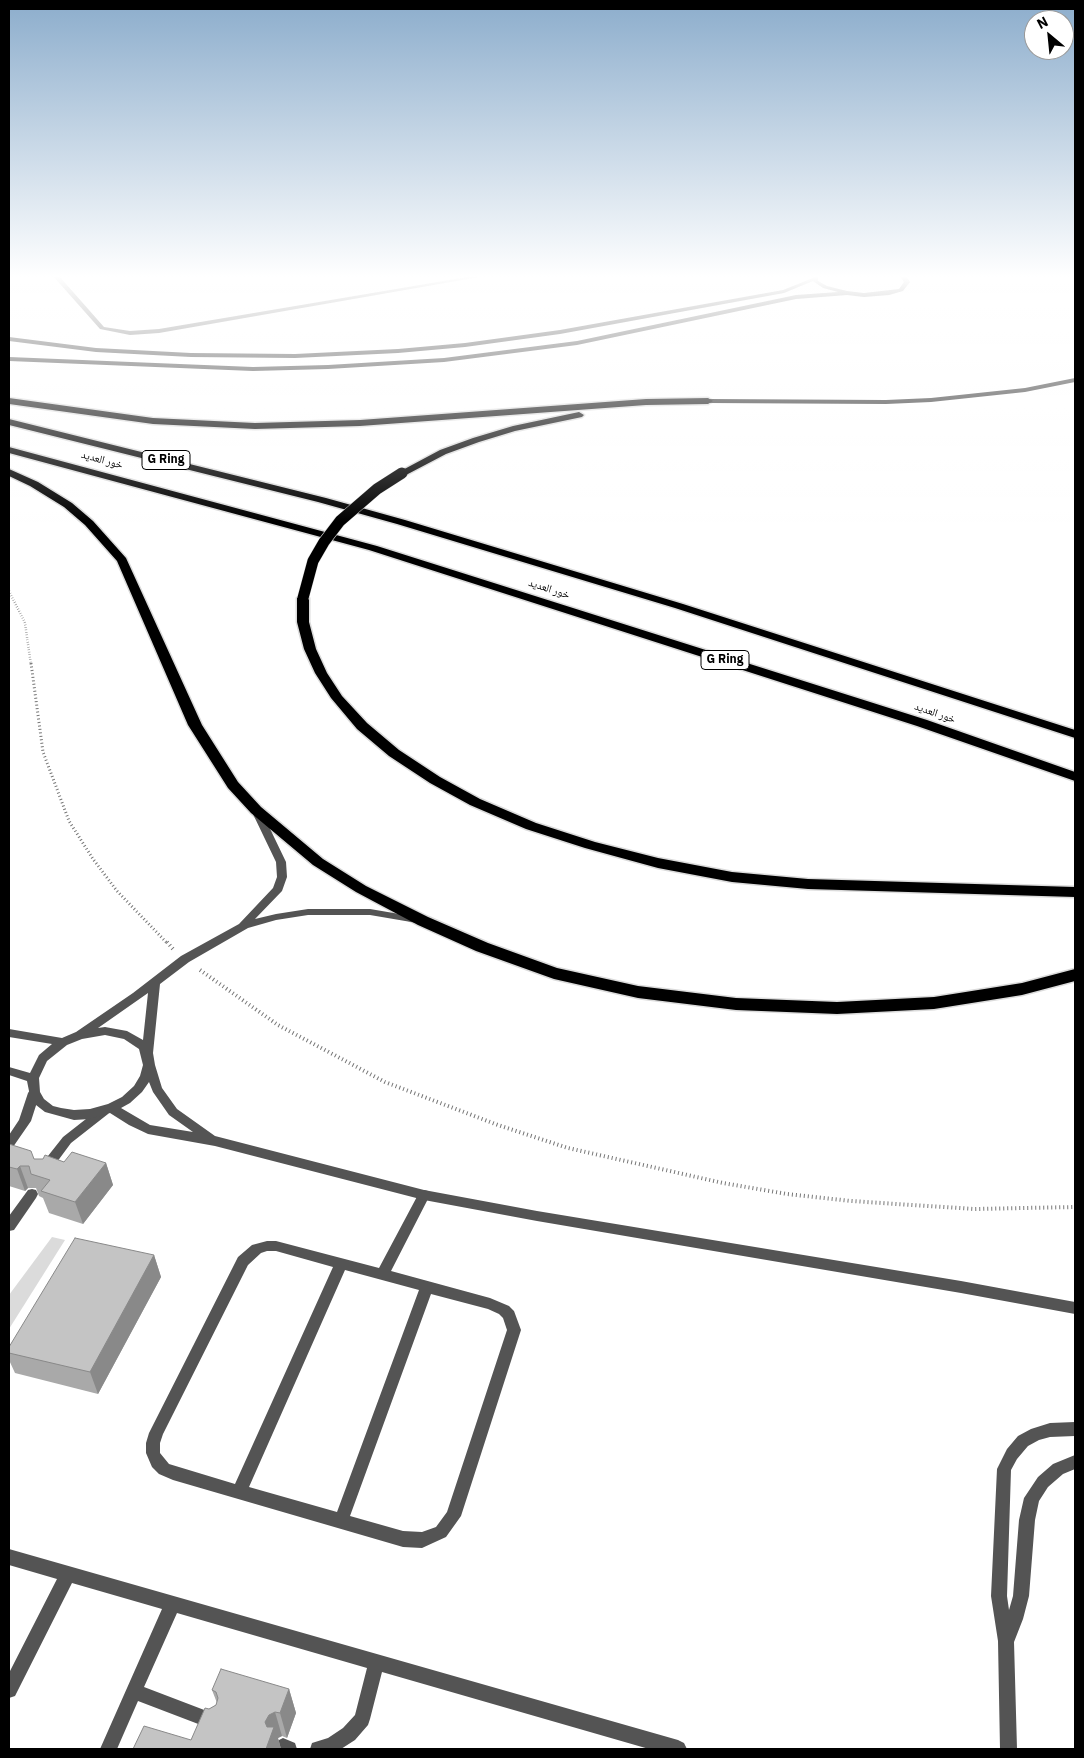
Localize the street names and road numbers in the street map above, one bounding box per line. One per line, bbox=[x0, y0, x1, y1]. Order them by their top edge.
street label: خور العديد bbox=[80, 448, 124, 472]
road number: G Ring bbox=[142, 450, 190, 470]
street label: خور العديد bbox=[527, 576, 571, 602]
road number: G Ring bbox=[701, 650, 749, 670]
street label: خور العديد bbox=[913, 700, 957, 726]

